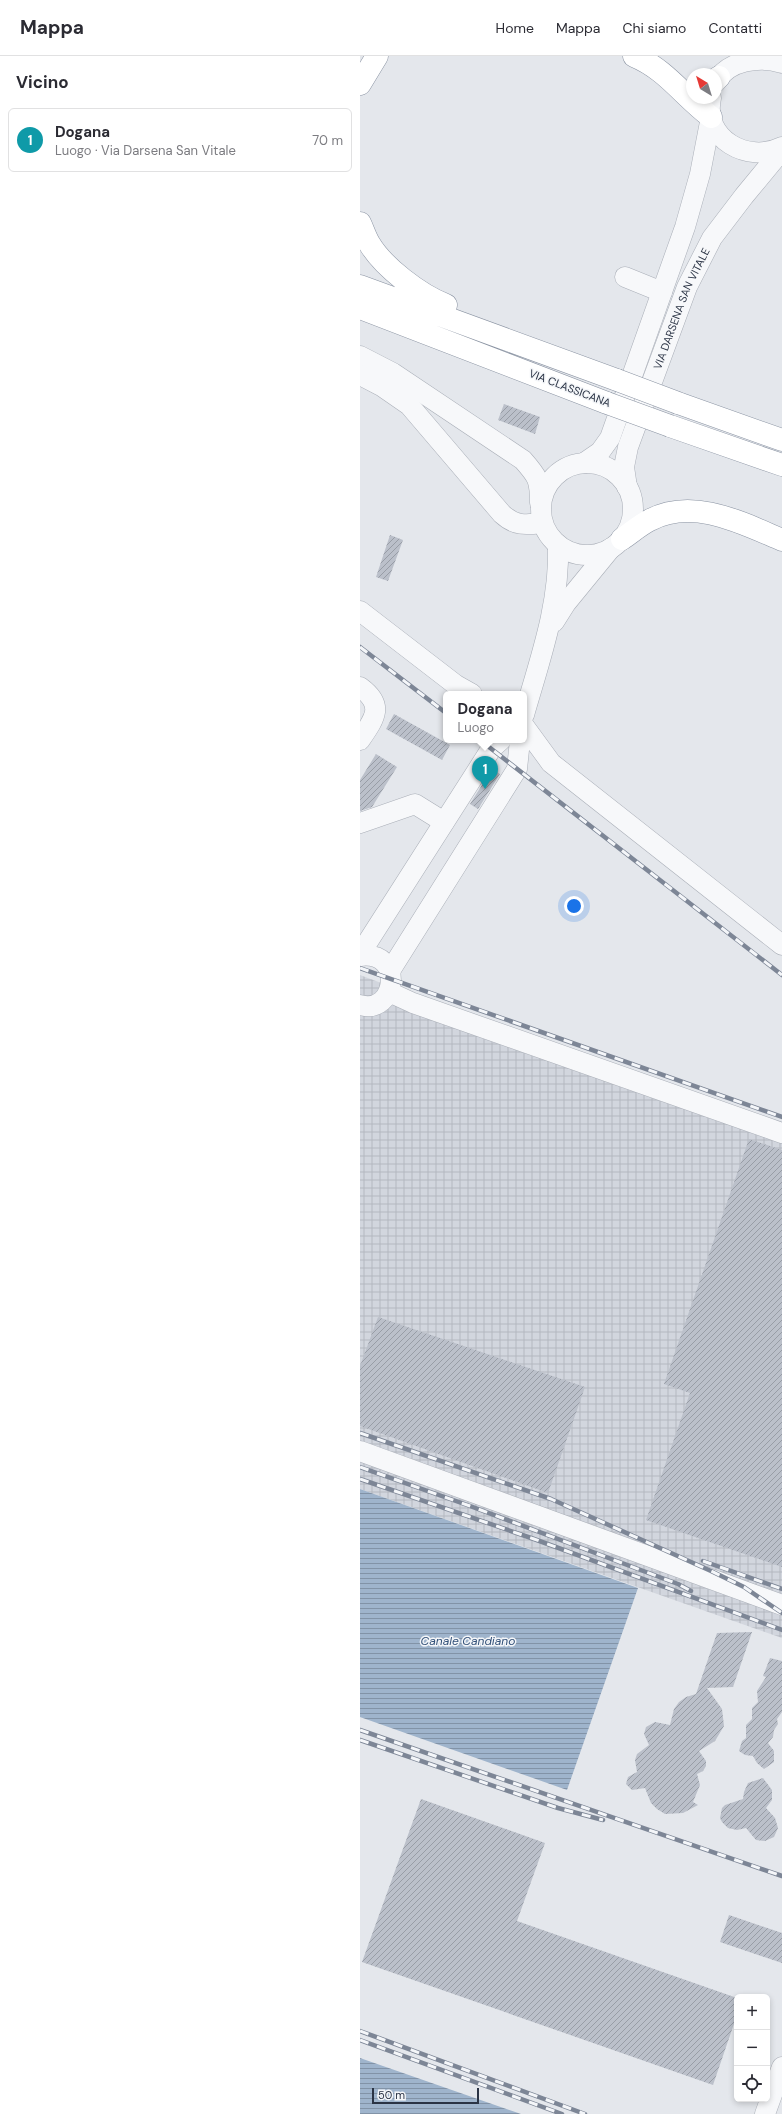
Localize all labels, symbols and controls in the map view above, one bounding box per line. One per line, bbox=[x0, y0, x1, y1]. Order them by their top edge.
text: Mappa bbox=[20, 15, 84, 40]
text: Home bbox=[496, 19, 534, 37]
text: Mappa bbox=[556, 19, 600, 37]
text: Chi siamo bbox=[622, 19, 686, 37]
text: Contatti bbox=[708, 19, 762, 37]
north arrow bbox=[686, 68, 722, 104]
text: Vicino bbox=[16, 71, 69, 93]
text: Dogana bbox=[55, 122, 110, 142]
text: 1 bbox=[28, 132, 32, 149]
text: 70 m bbox=[312, 132, 343, 149]
text: Luogo · Via Darsena San Vitale bbox=[55, 142, 236, 159]
street label: VIA DARSENA SAN VITALE bbox=[650, 245, 713, 371]
street label: VIA CLASSICANA bbox=[527, 366, 613, 410]
popup bbox=[443, 691, 527, 743]
text: Dogana bbox=[457, 699, 513, 719]
text: Luogo bbox=[457, 719, 494, 736]
pin: 1 bbox=[472, 756, 498, 789]
your location bbox=[564, 896, 584, 916]
water label: Canale Candiano bbox=[421, 1633, 515, 1649]
map controls bbox=[734, 1994, 770, 2102]
button: + bbox=[734, 1994, 770, 2030]
button: − bbox=[734, 2030, 770, 2066]
button: locate bbox=[734, 2066, 770, 2102]
scale bar bbox=[372, 2086, 479, 2105]
text: 50 m bbox=[378, 2088, 405, 2102]

